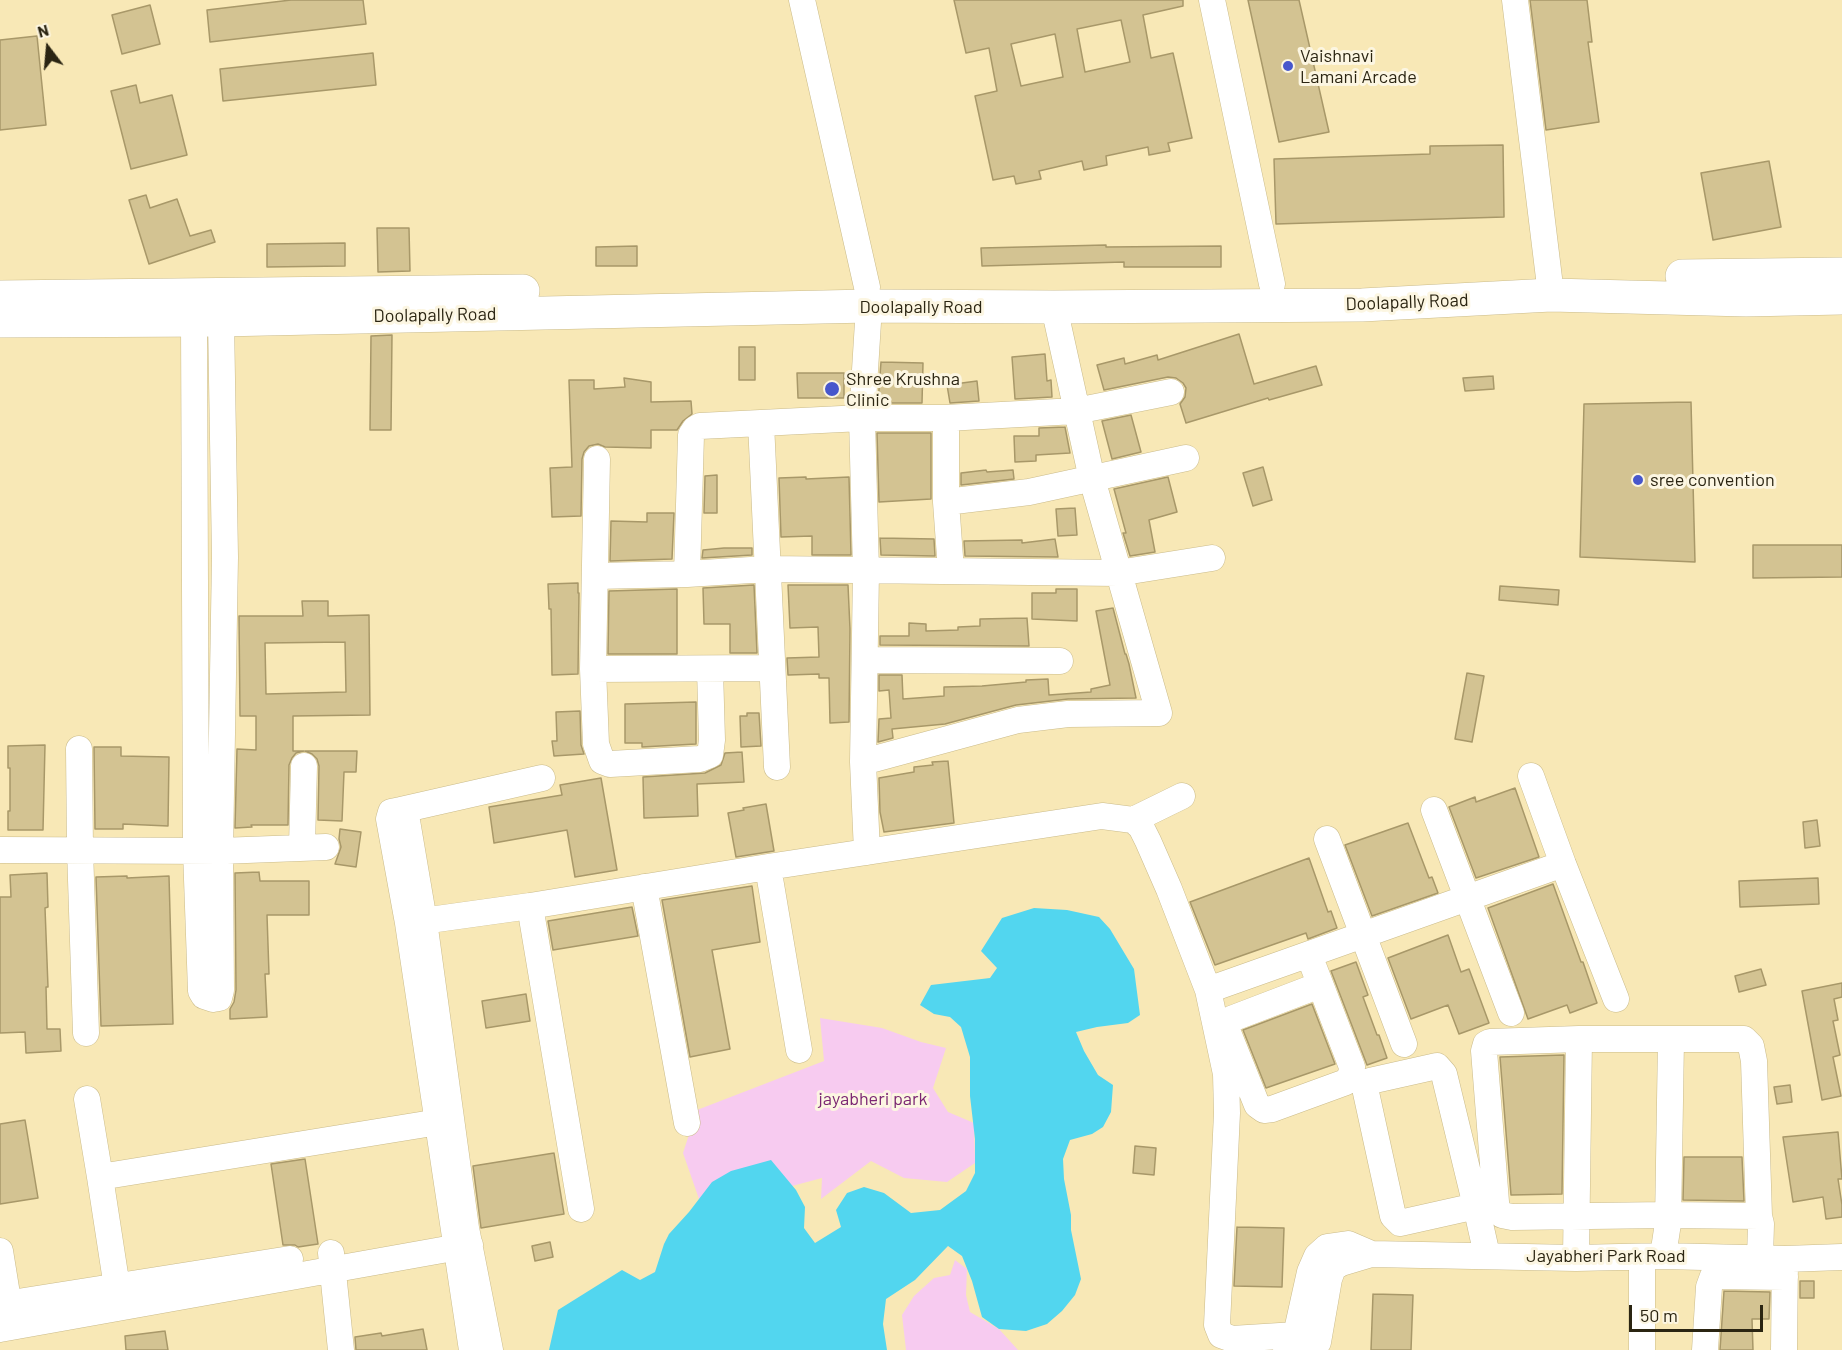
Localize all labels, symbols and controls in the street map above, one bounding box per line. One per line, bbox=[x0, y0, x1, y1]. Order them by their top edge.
north arrow bbox=[18, 18, 78, 78]
text: N bbox=[35, 20, 51, 41]
place label: Vaishnavi Lamani Arcade bbox=[1300, 45, 1417, 88]
marker: Vaishnavi Lamani Arcade bbox=[1281, 59, 1295, 73]
street label: Doolapally Road bbox=[1345, 289, 1469, 315]
street label: Doolapally Road bbox=[859, 296, 983, 318]
street label: Doolapally Road bbox=[373, 303, 497, 327]
place label: Shree Krushna Clinic bbox=[846, 368, 960, 410]
marker: Shree Krushna Clinic bbox=[823, 380, 841, 398]
place label: sree convention bbox=[1650, 469, 1775, 491]
marker: sree convention bbox=[1631, 473, 1645, 487]
park label: jayabheri park bbox=[818, 1088, 928, 1110]
street label: Jayabheri Park Road bbox=[1526, 1245, 1686, 1267]
scale bar bbox=[1632, 1293, 1766, 1331]
text: 50 m bbox=[1640, 1304, 1678, 1326]

